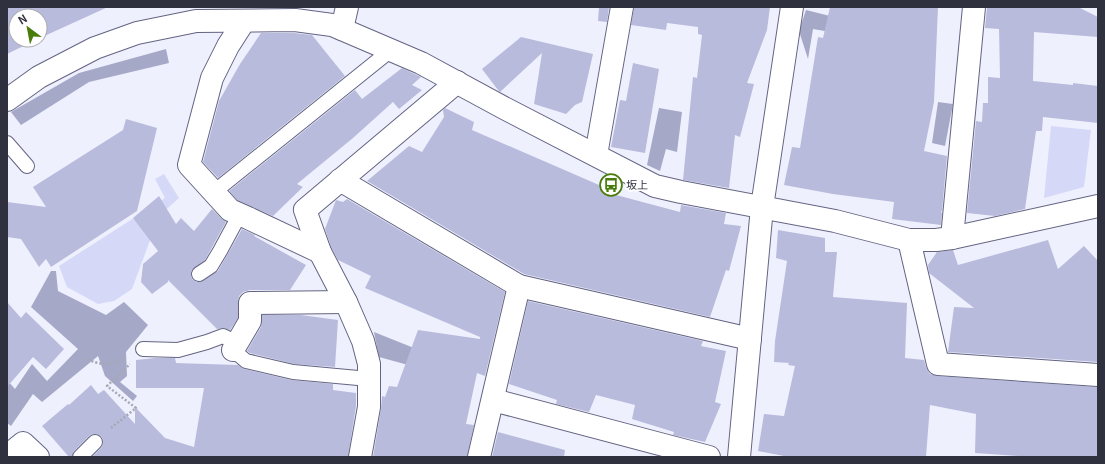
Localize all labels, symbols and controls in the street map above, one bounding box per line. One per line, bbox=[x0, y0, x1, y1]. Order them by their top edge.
north arrow bbox=[8, 8, 48, 48]
text: N bbox=[14, 10, 30, 28]
bus stop icon: 坂上 bbox=[598, 172, 624, 198]
place label: 坂上 bbox=[626, 176, 648, 192]

